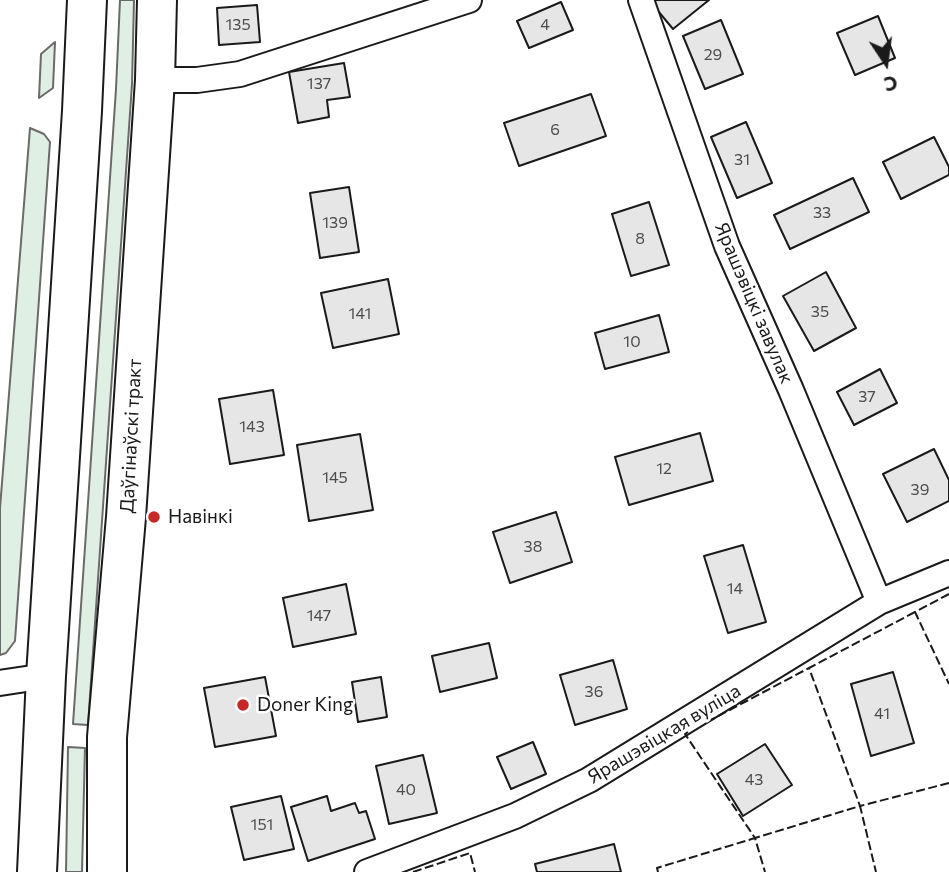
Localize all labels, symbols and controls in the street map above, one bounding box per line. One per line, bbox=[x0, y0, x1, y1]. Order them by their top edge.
house number: 135 bbox=[225, 15, 251, 35]
house number: 4 bbox=[540, 15, 550, 35]
north arrow bbox=[851, 28, 921, 98]
house number: 29 bbox=[704, 45, 722, 65]
text: С bbox=[882, 71, 900, 97]
house number: 137 bbox=[307, 74, 331, 94]
house number: 6 bbox=[550, 120, 560, 140]
house number: 31 bbox=[734, 150, 750, 170]
house number: 33 bbox=[813, 203, 831, 223]
house number: 139 bbox=[322, 213, 348, 233]
street label: Ярашэвіцкі завулак bbox=[710, 219, 798, 387]
house number: 8 bbox=[635, 229, 645, 249]
house number: 35 bbox=[811, 302, 829, 322]
house number: 141 bbox=[349, 304, 371, 324]
house number: 10 bbox=[623, 332, 641, 352]
street label: Даўгінаўскі тракт bbox=[116, 358, 146, 514]
house number: 37 bbox=[858, 387, 876, 407]
house number: 143 bbox=[239, 417, 265, 437]
house number: 12 bbox=[656, 459, 672, 479]
house number: 145 bbox=[322, 468, 348, 488]
house number: 39 bbox=[911, 480, 929, 500]
place label: Навінкі bbox=[168, 506, 233, 528]
marker: Навінкі bbox=[146, 509, 162, 525]
house number: 38 bbox=[524, 537, 542, 557]
house number: 14 bbox=[727, 579, 743, 599]
house number: 147 bbox=[307, 606, 331, 626]
street label: Ярашэвіцкая вуліца bbox=[583, 679, 745, 789]
house number: 36 bbox=[585, 682, 603, 702]
place label: Doner King bbox=[257, 694, 353, 716]
marker: Doner King bbox=[235, 697, 251, 713]
house number: 41 bbox=[874, 704, 890, 724]
house number: 43 bbox=[745, 770, 763, 790]
house number: 40 bbox=[396, 780, 416, 800]
house number: 151 bbox=[251, 815, 273, 835]

